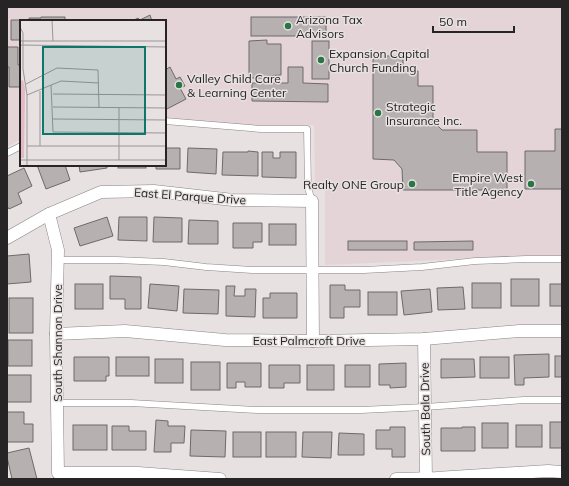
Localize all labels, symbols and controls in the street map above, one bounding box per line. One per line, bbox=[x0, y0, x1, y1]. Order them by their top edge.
scale bar bbox=[433, 8, 514, 34]
place label: Arizona Tax Advisors bbox=[296, 12, 363, 41]
text: 50 m bbox=[439, 14, 467, 29]
inset map bbox=[20, 20, 166, 166]
marker: Arizona Tax Advisors bbox=[283, 21, 293, 31]
place label: Expansion Capital Church Funding bbox=[329, 46, 429, 75]
marker: Expansion Capital Church Funding bbox=[316, 55, 326, 65]
place label: Valley Child Care & Learning Center bbox=[187, 71, 287, 100]
marker: Valley Child Care & Learning Center bbox=[174, 80, 184, 90]
place label: Strategic Insurance Inc. bbox=[386, 99, 462, 128]
marker: Strategic Insurance Inc. bbox=[373, 108, 383, 118]
place label: Empire West Title Agency bbox=[452, 170, 524, 199]
place label: Realty ONE Group bbox=[303, 177, 404, 192]
marker: Realty ONE Group bbox=[407, 179, 417, 189]
marker: Empire West Title Agency bbox=[526, 179, 536, 189]
street label: East El Parque Drive bbox=[134, 185, 246, 207]
street label: South Shannon Drive bbox=[50, 284, 65, 402]
street label: East Palmcroft Drive bbox=[253, 333, 365, 348]
street label: South Bala Drive bbox=[417, 362, 433, 456]

